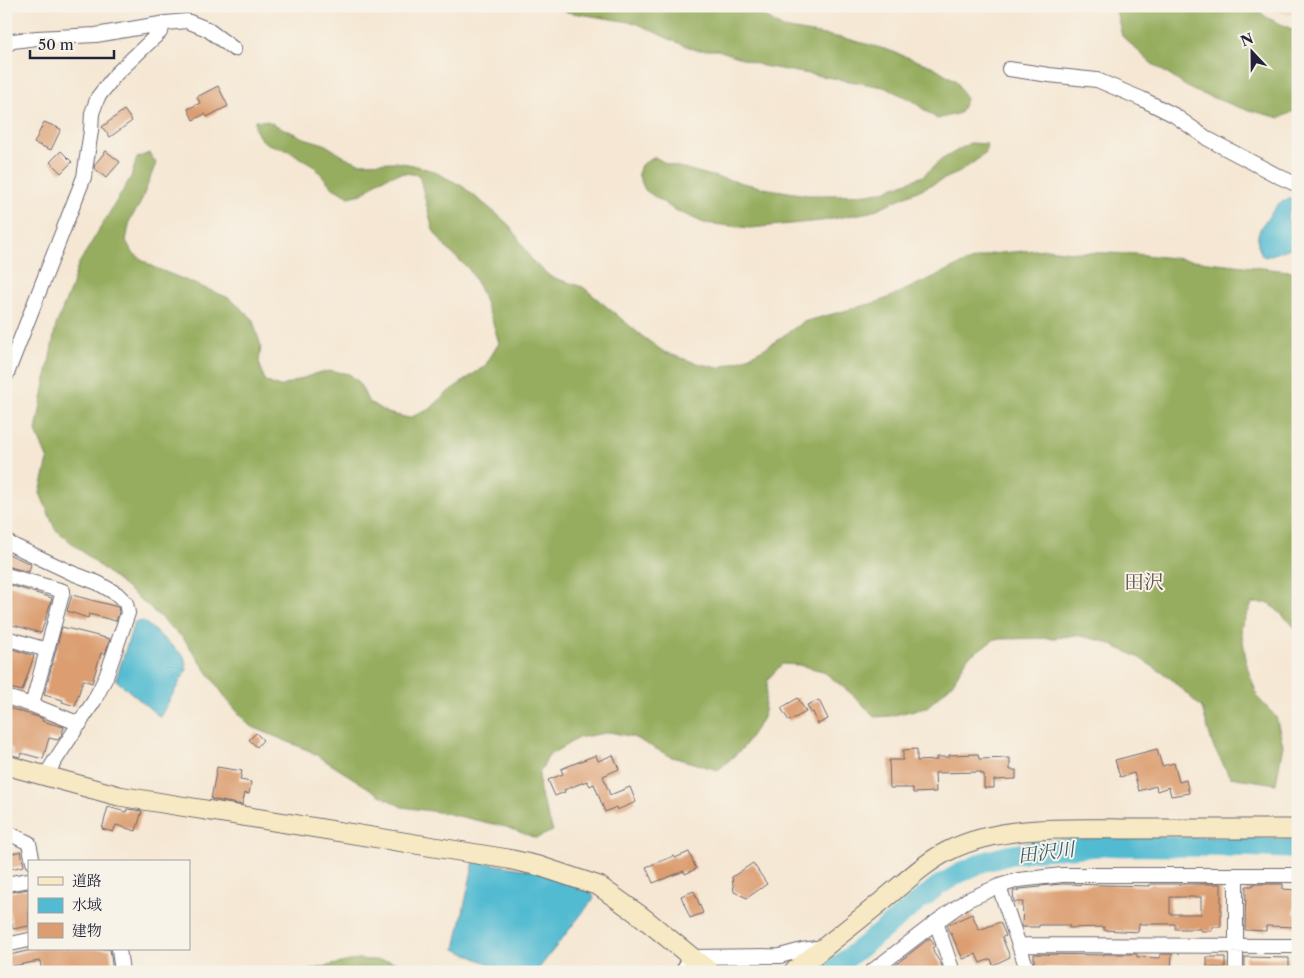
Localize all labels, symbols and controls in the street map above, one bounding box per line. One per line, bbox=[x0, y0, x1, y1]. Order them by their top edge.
scale bar bbox=[30, 28, 114, 60]
north arrow bbox=[1226, 28, 1276, 78]
text: N bbox=[1238, 29, 1256, 51]
text: 50 m bbox=[38, 35, 74, 54]
district label: 田沢 bbox=[1124, 570, 1164, 594]
water label: 田沢川 bbox=[1016, 837, 1078, 867]
legend bbox=[28, 860, 190, 950]
text: 道路 bbox=[72, 871, 102, 890]
text: 水域 bbox=[72, 895, 102, 914]
text: 建物 bbox=[72, 921, 102, 940]

